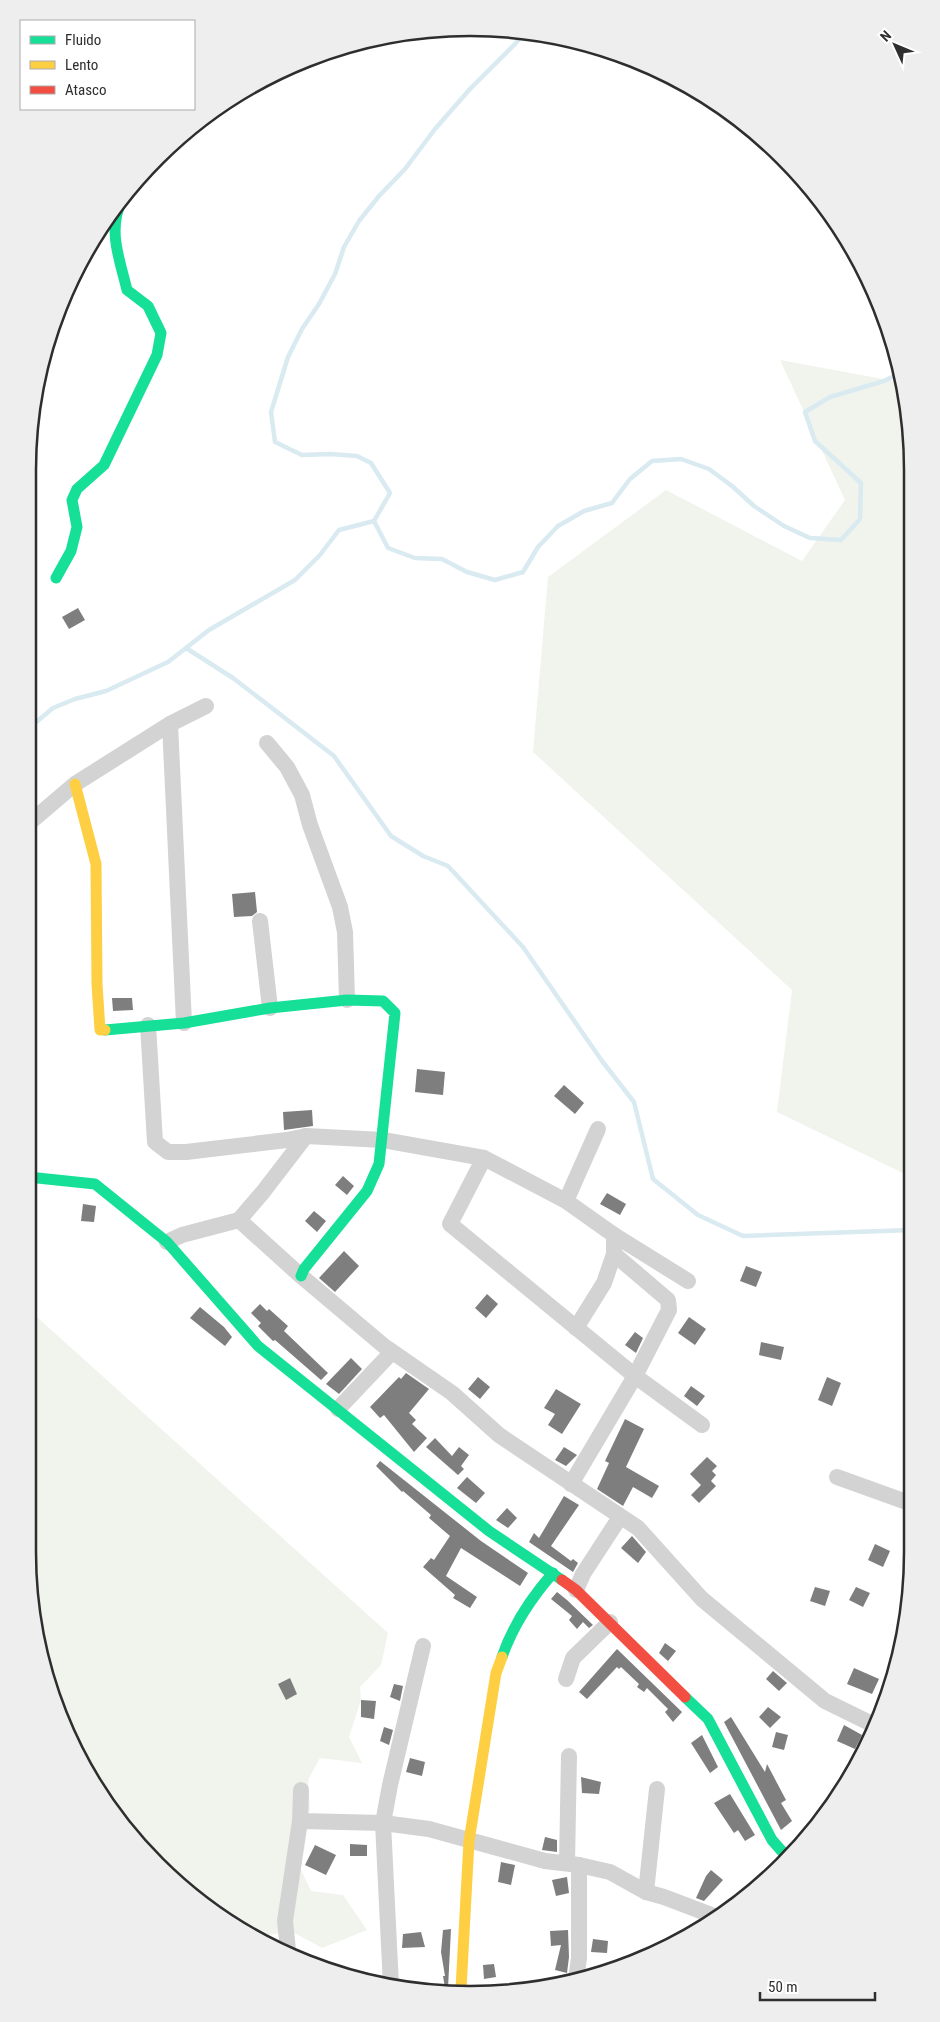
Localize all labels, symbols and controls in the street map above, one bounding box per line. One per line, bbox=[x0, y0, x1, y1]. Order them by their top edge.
legend bbox=[20, 20, 195, 110]
north arrow bbox=[870, 20, 920, 70]
text: N bbox=[877, 27, 894, 45]
text: Fluido bbox=[65, 31, 101, 49]
text: Lento bbox=[65, 56, 98, 74]
text: Atasco bbox=[65, 81, 106, 99]
scale bar bbox=[760, 1970, 875, 2002]
text: 50 m bbox=[768, 1978, 798, 1996]

